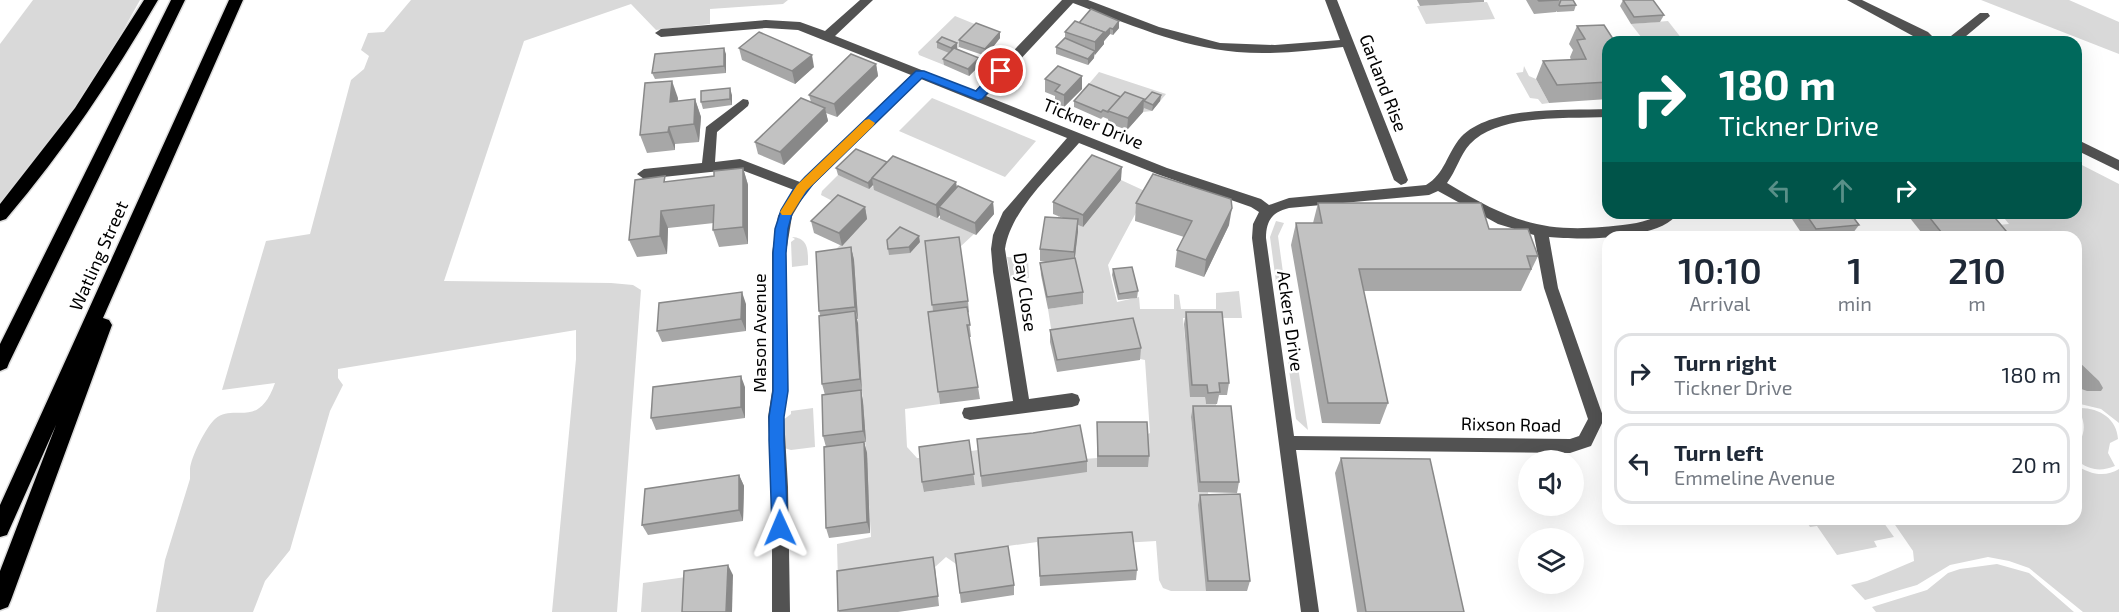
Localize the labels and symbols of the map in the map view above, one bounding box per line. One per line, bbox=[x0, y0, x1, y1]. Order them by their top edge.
street label: Garland Rise bbox=[1355, 31, 1413, 135]
pin bbox=[975, 45, 1026, 96]
street label: Tickner Drive bbox=[1040, 93, 1147, 153]
street label: Watling Street bbox=[64, 197, 132, 314]
street label: Day Close bbox=[1010, 251, 1042, 333]
street label: Ackers Drive bbox=[1273, 269, 1309, 373]
street label: Mason Avenue bbox=[748, 273, 770, 393]
street label: Rixson Road bbox=[1461, 412, 1561, 436]
position arrow bbox=[748, 496, 812, 560]

